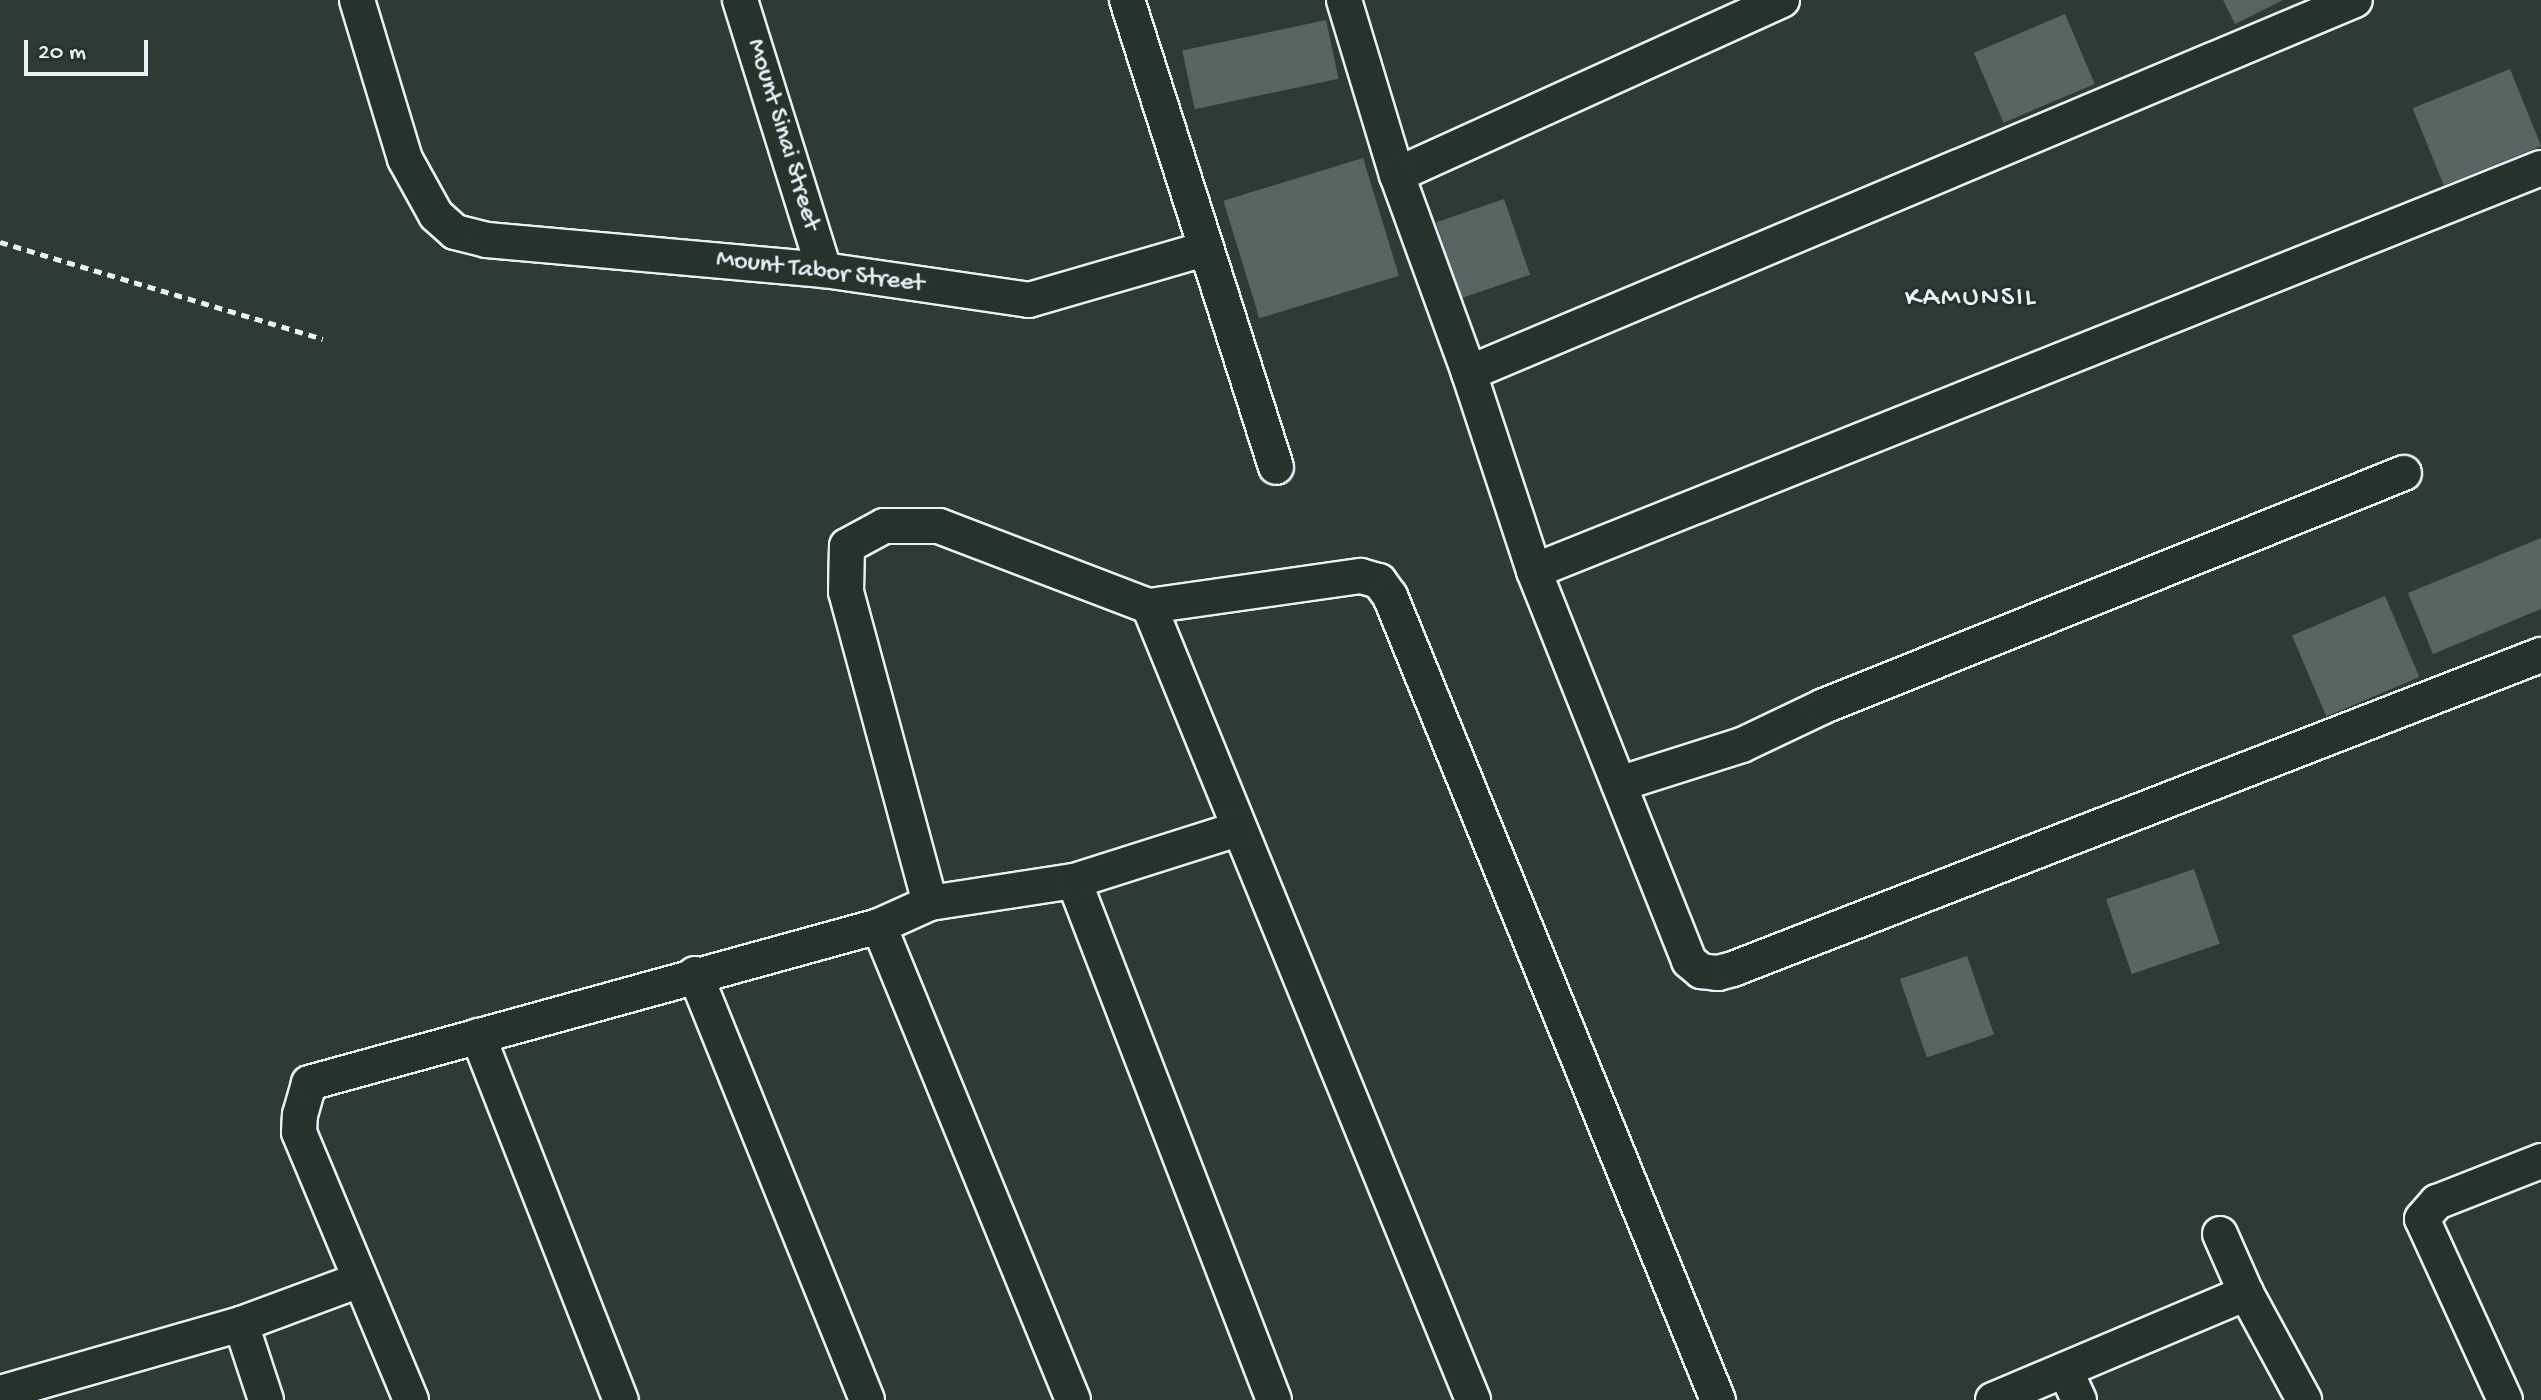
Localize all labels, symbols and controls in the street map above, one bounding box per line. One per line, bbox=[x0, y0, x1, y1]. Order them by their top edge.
scale bar bbox=[28, 24, 152, 74]
street label: Mount Sinai Street bbox=[738, 36, 826, 234]
text: 20 m bbox=[38, 39, 86, 68]
street label: Mount Tabor Street bbox=[714, 245, 926, 301]
district label: KAMUNSIL bbox=[1905, 282, 2037, 316]

